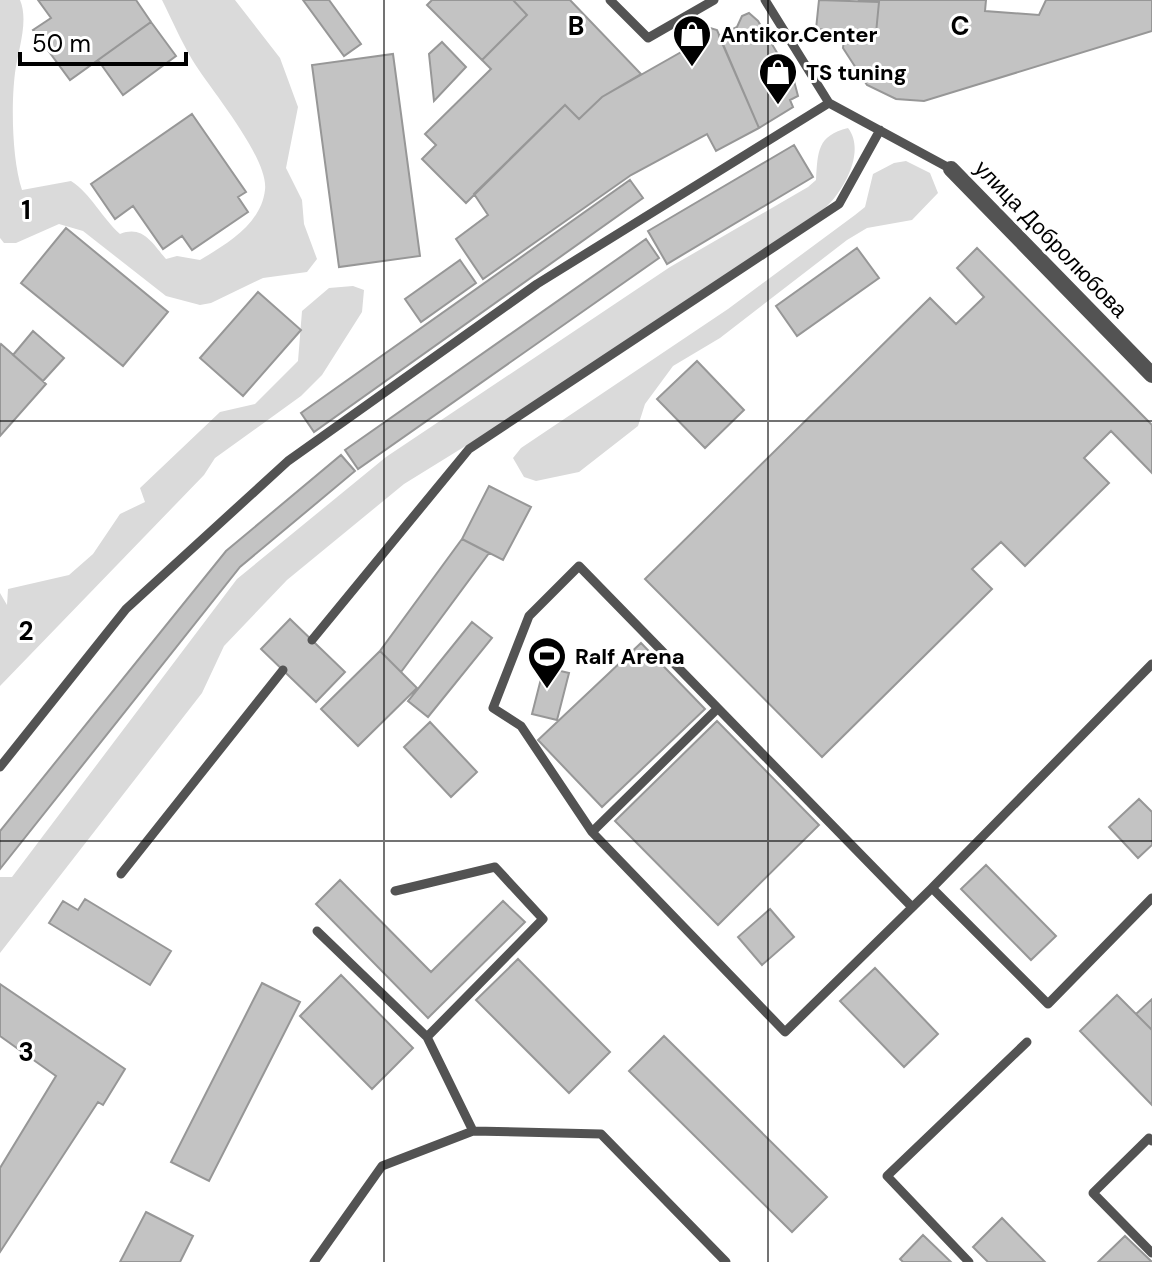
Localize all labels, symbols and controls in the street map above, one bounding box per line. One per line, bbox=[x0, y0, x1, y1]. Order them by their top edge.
text: B bbox=[568, 9, 584, 43]
text: C bbox=[950, 9, 970, 43]
shop icon: Antikor.Center bbox=[671, 13, 713, 68]
scale bar bbox=[20, 16, 186, 66]
place label: Antikor.Center bbox=[720, 20, 877, 49]
text: 50 m bbox=[32, 28, 91, 59]
shop icon: TS tuning bbox=[757, 51, 799, 106]
place label: TS tuning bbox=[806, 58, 907, 87]
street label: улица Добролюбова bbox=[968, 154, 1134, 324]
text: 1 bbox=[21, 193, 31, 227]
text: 2 bbox=[18, 614, 34, 648]
sports icon: Ralf Arena bbox=[526, 635, 568, 690]
place label: Ralf Arena bbox=[575, 642, 685, 671]
text: 3 bbox=[18, 1035, 34, 1069]

